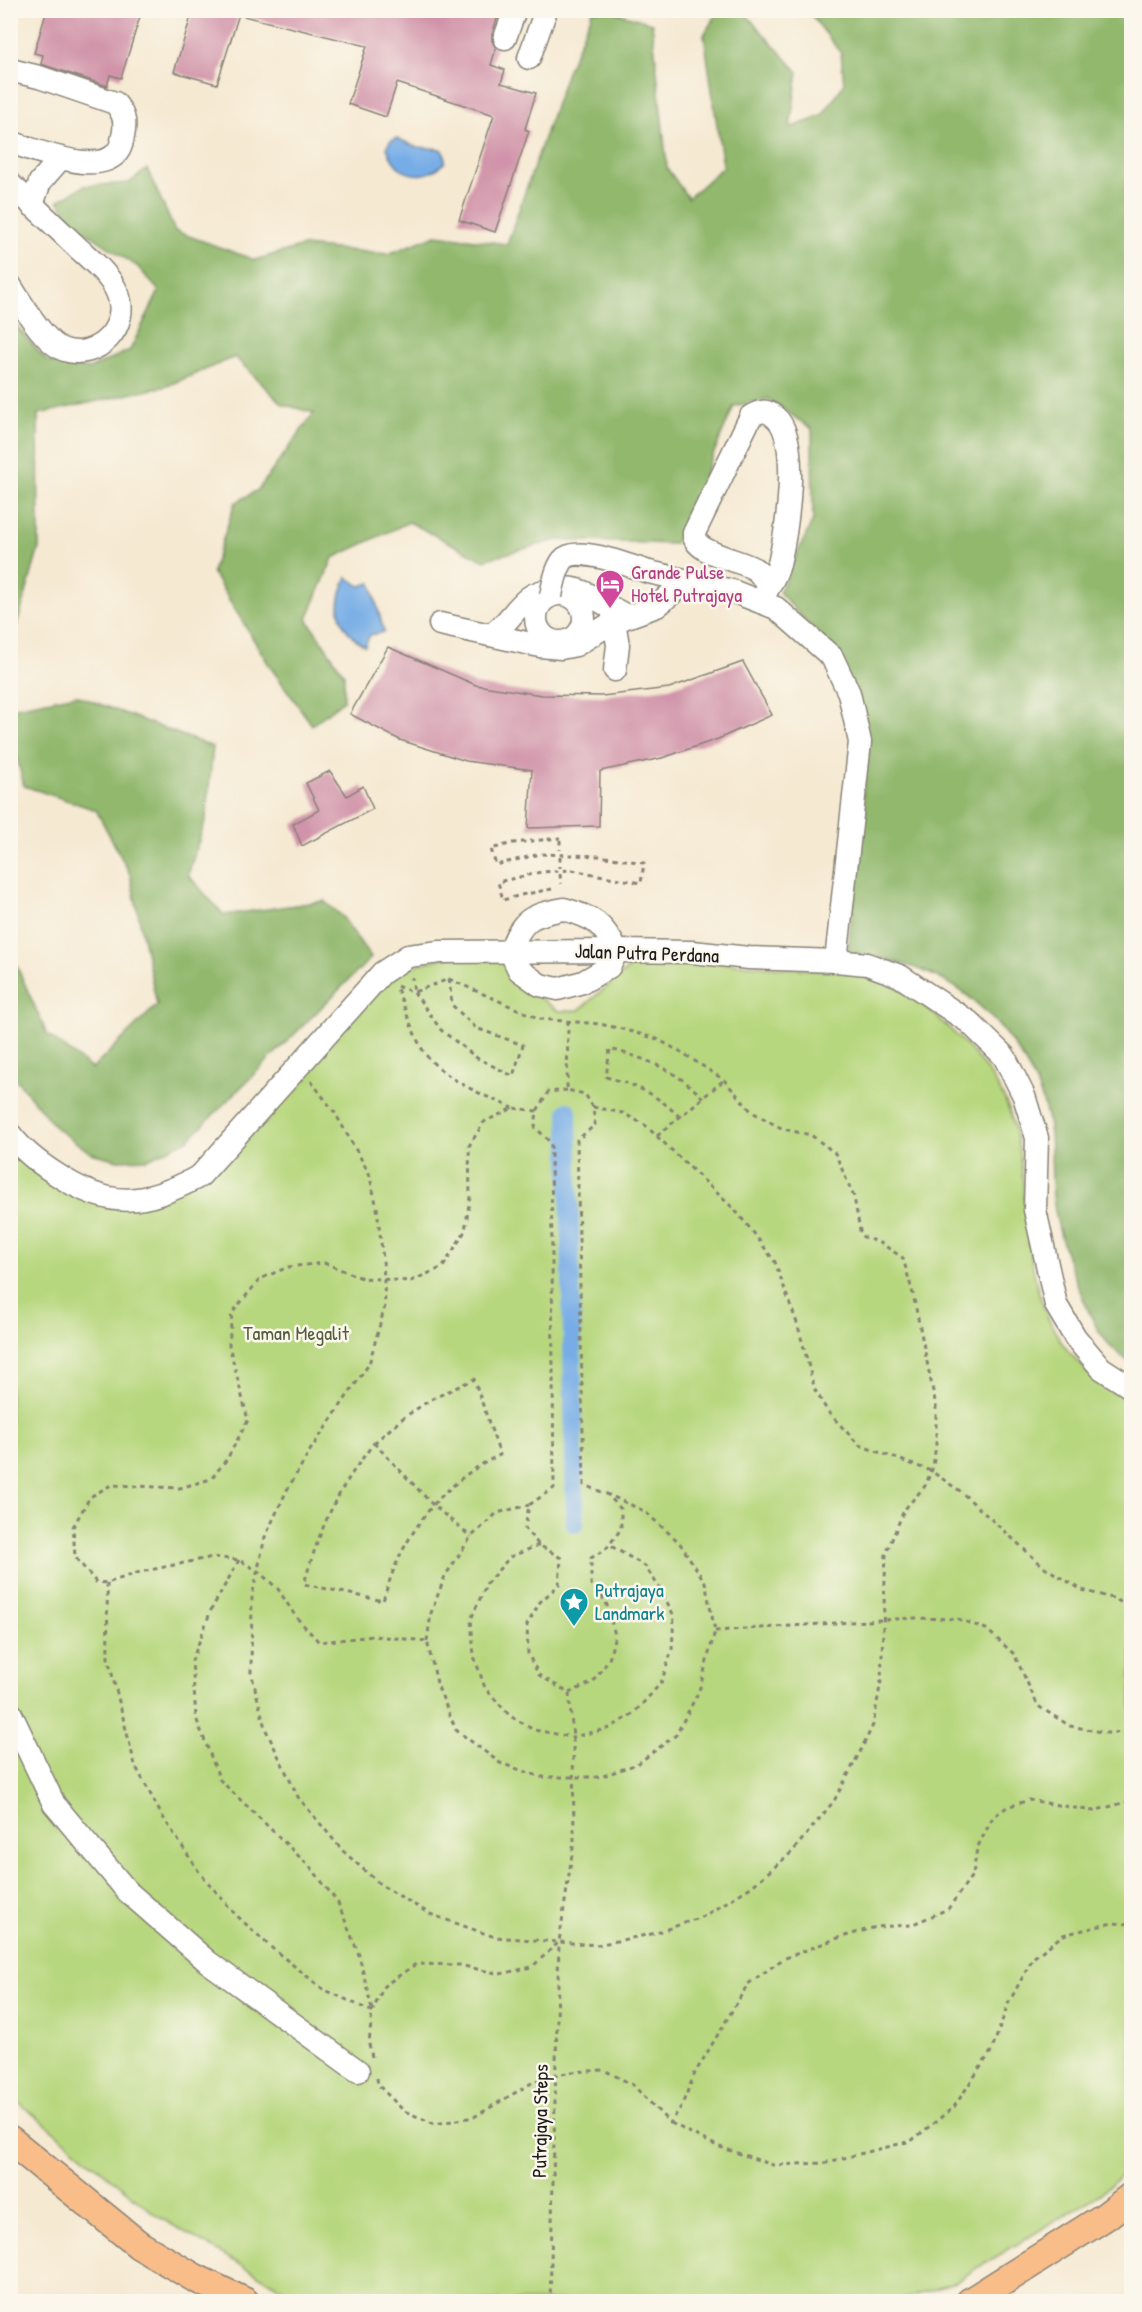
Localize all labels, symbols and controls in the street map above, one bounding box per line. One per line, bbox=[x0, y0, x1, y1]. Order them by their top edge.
place label: Grande Pulse Hotel Putrajaya bbox=[631, 558, 742, 608]
hotel icon: Grande Pulse Hotel Putrajaya bbox=[594, 568, 626, 610]
street label: Jalan Putra Perdana bbox=[574, 936, 720, 969]
park label: Taman Megalit bbox=[243, 1319, 350, 1346]
place label: Putrajaya Landmark bbox=[595, 1576, 665, 1626]
place icon: Putrajaya Landmark bbox=[558, 1586, 590, 1628]
street label: Putrajaya Steps bbox=[525, 2064, 554, 2178]

